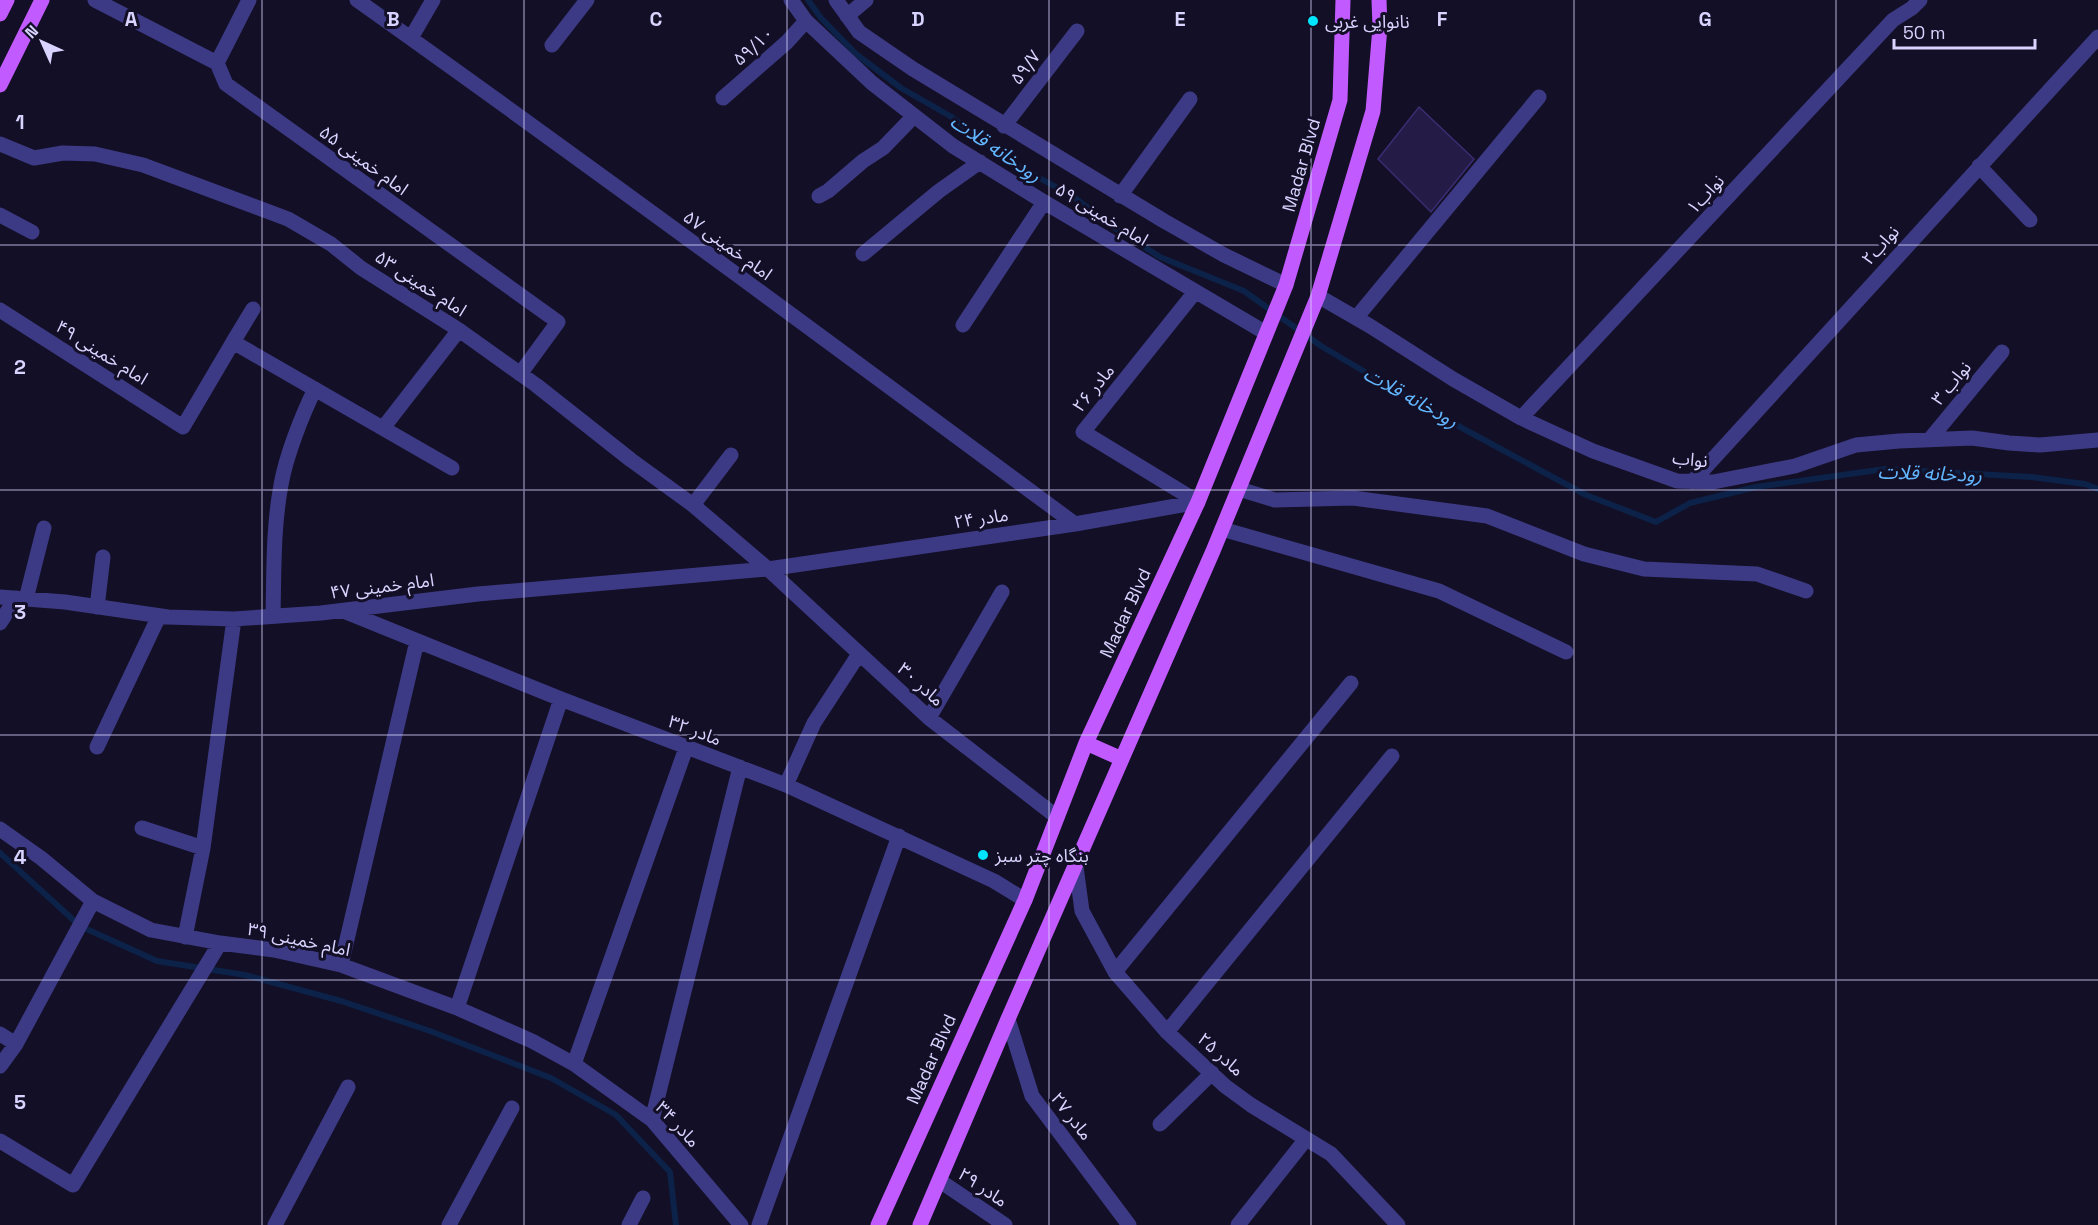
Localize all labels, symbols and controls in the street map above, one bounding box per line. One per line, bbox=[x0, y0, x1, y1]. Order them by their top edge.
text: A bbox=[125, 6, 138, 32]
text: B bbox=[386, 6, 400, 32]
text: C bbox=[650, 6, 663, 32]
text: D bbox=[911, 6, 925, 32]
text: E bbox=[1174, 6, 1186, 32]
text: F bbox=[1437, 6, 1448, 32]
text: G bbox=[1698, 6, 1712, 32]
place label: نانوایی غربی bbox=[1325, 10, 1410, 33]
north arrow bbox=[12, 12, 72, 72]
scale bar bbox=[1894, 12, 2035, 50]
marker: نانوایی غربی bbox=[1306, 14, 1320, 28]
text: N bbox=[21, 21, 43, 43]
street label: ۵۹/۱۰ bbox=[728, 21, 778, 71]
text: 50 m bbox=[1903, 21, 1945, 44]
street label: ۵۹/۷ bbox=[1005, 45, 1045, 89]
water label: رودخانه قلات bbox=[945, 108, 1047, 188]
text: 1 bbox=[15, 109, 25, 135]
street label: Madar Blvd bbox=[1277, 116, 1325, 214]
street label: امام خمینی ۵۵ bbox=[313, 120, 413, 202]
street label: نواب۱ bbox=[1681, 169, 1729, 219]
street label: امام خمینی ۵۹ bbox=[1050, 177, 1153, 253]
street label: امام خمینی ۵۷ bbox=[677, 205, 777, 287]
street label: نواب۲ bbox=[1856, 220, 1904, 270]
street label: امام خمینی ۵۳ bbox=[369, 245, 471, 324]
street label: امام خمینی ۴۹ bbox=[50, 315, 152, 392]
text: 2 bbox=[14, 354, 26, 380]
street label: نواب ۳ bbox=[1926, 356, 1976, 410]
street label: مادر ۲۶ bbox=[1067, 359, 1119, 417]
water label: رودخانه قلات bbox=[1359, 360, 1463, 434]
street label: نواب bbox=[1671, 446, 1709, 472]
water label: رودخانه قلات bbox=[1877, 458, 1983, 488]
street label: مادر ۲۴ bbox=[952, 503, 1010, 533]
street label: Madar Blvd bbox=[1094, 565, 1156, 661]
street label: امام خمینی ۴۷ bbox=[329, 568, 436, 607]
text: 3 bbox=[14, 599, 26, 625]
street label: مادر ۳۰ bbox=[893, 657, 949, 711]
street label: مادر ۳۲ bbox=[665, 709, 725, 751]
text: 4 bbox=[14, 844, 27, 870]
place label: بنگاه چتر سبز bbox=[994, 844, 1089, 867]
marker: بنگاه چتر سبز bbox=[976, 848, 990, 862]
street label: امام خمینی ۳۹ bbox=[245, 917, 353, 964]
street label: Madar Blvd bbox=[901, 1010, 961, 1108]
street label: مادر ۲۵ bbox=[1193, 1027, 1249, 1081]
street label: مادر ۲۷ bbox=[1046, 1087, 1098, 1145]
text: 5 bbox=[14, 1089, 26, 1115]
street label: مادر ۳۴ bbox=[651, 1096, 705, 1152]
street label: مادر ۲۹ bbox=[954, 1162, 1012, 1212]

